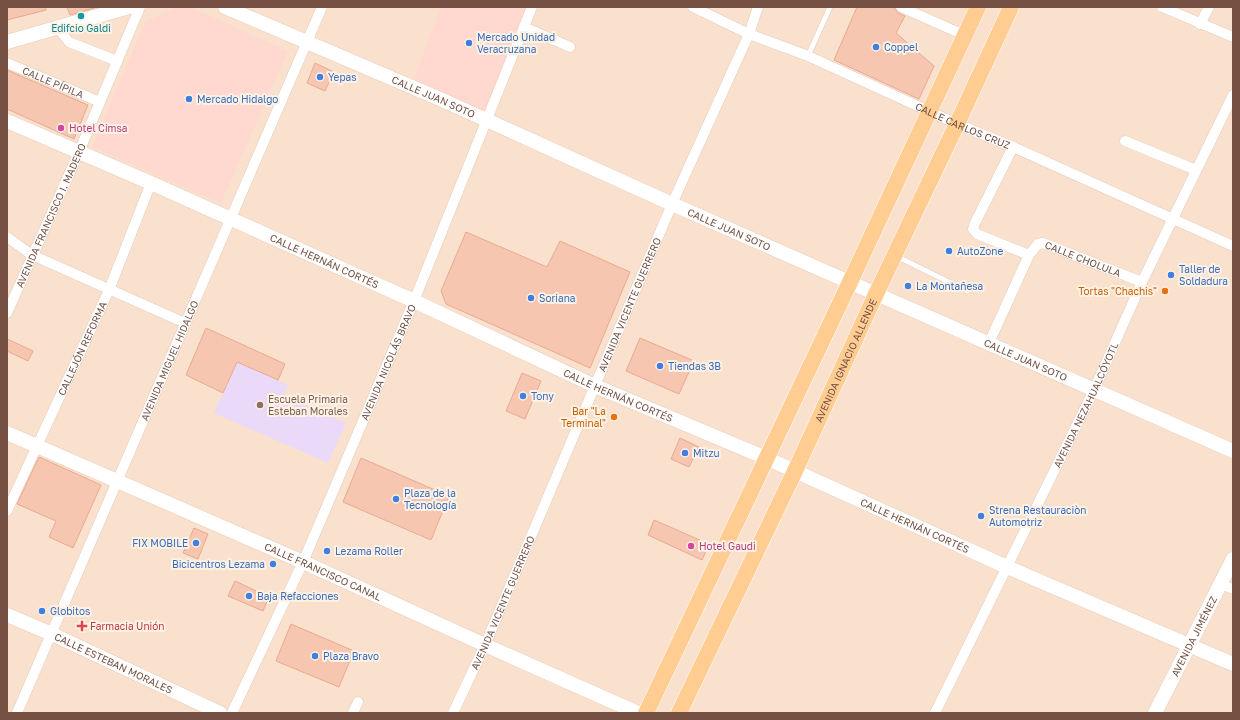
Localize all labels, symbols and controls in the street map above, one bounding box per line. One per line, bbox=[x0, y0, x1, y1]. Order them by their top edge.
marker: Edifcio Galdi bbox=[76, 11, 86, 21]
place label: Edifcio Galdi bbox=[51, 22, 111, 34]
place label: Mercado Unidad Veracruzana bbox=[477, 31, 555, 55]
marker: Mercado Unidad Veracruzana bbox=[464, 38, 474, 48]
place label: Coppel bbox=[884, 41, 918, 53]
marker: Coppel bbox=[871, 42, 881, 52]
street label: CALLE PÍPILA bbox=[21, 64, 86, 101]
place label: Yepas bbox=[328, 71, 357, 83]
marker: Yepas bbox=[315, 72, 325, 82]
street label: CALLE JUAN SOTO bbox=[390, 73, 477, 120]
place label: Mercado Hidalgo bbox=[197, 93, 278, 105]
marker: Mercado Hidalgo bbox=[184, 94, 194, 104]
street label: CALLE CARLOS CRUZ bbox=[914, 100, 1012, 151]
place label: Hotel Cimsa bbox=[69, 122, 127, 134]
marker: Hotel Cimsa bbox=[56, 123, 66, 133]
street label: AVENIDA FRANCISCO I. MADERO bbox=[13, 141, 88, 289]
street label: CALLE JUAN SOTO bbox=[686, 206, 773, 253]
street label: CALLE HERNÁN CORTÉS bbox=[268, 231, 381, 290]
street label: AVENIDA VICENTE GUERRERO bbox=[596, 235, 663, 374]
street label: CALLE CHOLULA bbox=[1043, 238, 1123, 279]
place label: AutoZone bbox=[957, 245, 1004, 257]
marker: AutoZone bbox=[944, 246, 954, 256]
place label: Taller de Soldadura bbox=[1179, 263, 1228, 287]
marker: Taller de Soldadura bbox=[1166, 270, 1176, 280]
place label: La Montañesa bbox=[916, 280, 983, 292]
marker: La Montañesa bbox=[903, 281, 913, 291]
place label: Tortas "Chachis" bbox=[1078, 285, 1157, 297]
marker: Tortas "Chachis" bbox=[1160, 286, 1170, 296]
place label: Soriana bbox=[539, 292, 575, 304]
marker: Soriana bbox=[526, 293, 536, 303]
street label: AVENIDA IGNACIO ALLENDE bbox=[812, 297, 879, 424]
street label: AVENIDA MIGUEL HIDALGO bbox=[138, 298, 201, 422]
street label: CALLEJÓN REFORMA bbox=[55, 299, 109, 397]
street label: AVENIDA NICOLÁS BRAVO bbox=[358, 302, 418, 422]
street label: CALLE JUAN SOTO bbox=[982, 336, 1069, 383]
street label: AVENIDA NEZAHUALCÓYOTL bbox=[1051, 340, 1121, 470]
place label: Tiendas 3B bbox=[668, 360, 721, 372]
marker: Tiendas 3B bbox=[655, 361, 665, 371]
street label: CALLE HERNÁN CORTÉS bbox=[562, 366, 675, 424]
place label: Tony bbox=[531, 390, 554, 402]
marker: Tony bbox=[518, 391, 528, 401]
place label: Escuela Primaria Esteban Morales bbox=[268, 393, 348, 417]
marker: Escuela Primaria Esteban Morales bbox=[255, 400, 265, 410]
place label: Bar "La Terminal" bbox=[561, 405, 606, 429]
marker: Bar "La Terminal" bbox=[609, 412, 619, 422]
place label: Mitzu bbox=[693, 447, 720, 459]
marker: Mitzu bbox=[680, 448, 690, 458]
place label: Plaza de la Tecnología bbox=[404, 487, 456, 511]
marker: Plaza de la Tecnología bbox=[391, 494, 401, 504]
street label: CALLE HERNÁN CORTÉS bbox=[859, 496, 971, 555]
place label: Strena Restauraciòn Automotriz bbox=[989, 504, 1086, 528]
marker: Strena Restauraciòn Automotriz bbox=[976, 511, 986, 521]
street label: AVENIDA VICENTE GUERRERO bbox=[468, 534, 537, 672]
place label: FIX MOBILE bbox=[132, 537, 188, 549]
marker: FIX MOBILE bbox=[191, 538, 201, 548]
street label: CALLE FRANCISCO CANAL bbox=[263, 540, 384, 603]
place label: Hotel Gaudi bbox=[699, 540, 756, 552]
marker: Hotel Gaudi bbox=[686, 541, 696, 551]
place label: Lezama Roller bbox=[335, 545, 403, 557]
marker: Lezama Roller bbox=[322, 546, 332, 556]
place label: Bicicentros Lezama bbox=[172, 558, 265, 570]
marker: Bicicentros Lezama bbox=[268, 559, 278, 569]
place label: Baja Refacciones bbox=[257, 590, 339, 602]
marker: Baja Refacciones bbox=[244, 591, 254, 601]
street label: AVENIDA JIMÉNEZ bbox=[1169, 594, 1219, 678]
place label: Globitos bbox=[50, 605, 90, 617]
marker: Globitos bbox=[37, 606, 47, 616]
place label: Farmacia Unión bbox=[90, 620, 164, 632]
marker: Farmacia Unión bbox=[77, 621, 87, 631]
street label: CALLE ESTEBAN MORALES bbox=[53, 630, 175, 696]
place label: Plaza Bravo bbox=[323, 650, 379, 662]
marker: Plaza Bravo bbox=[310, 651, 320, 661]

